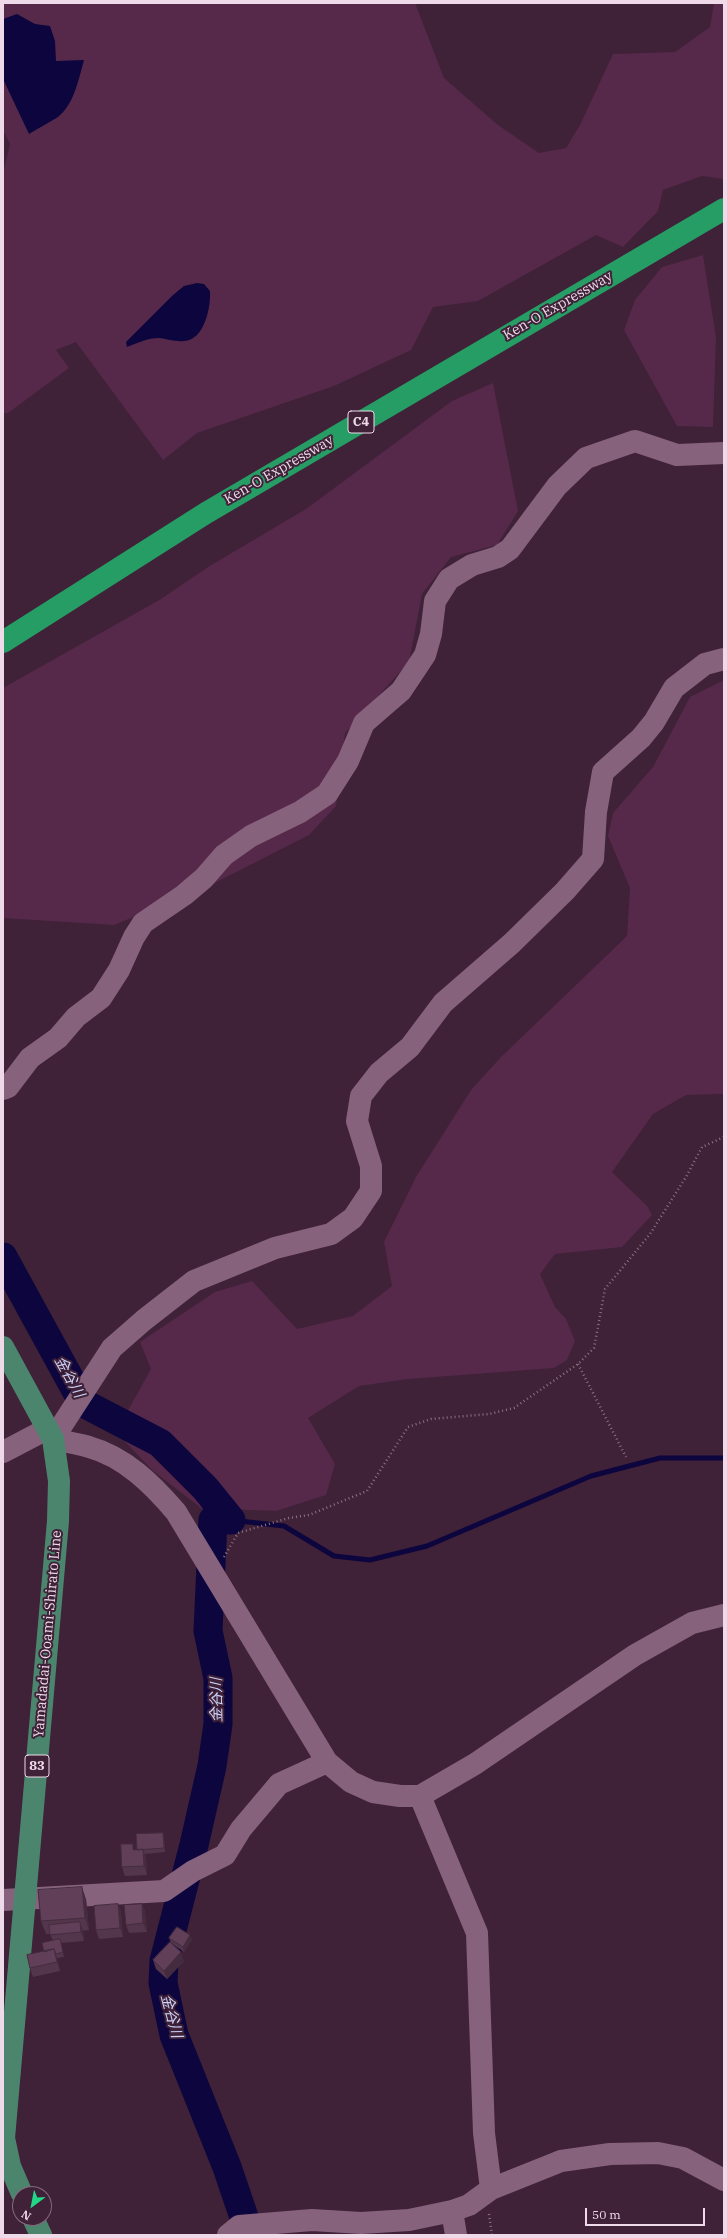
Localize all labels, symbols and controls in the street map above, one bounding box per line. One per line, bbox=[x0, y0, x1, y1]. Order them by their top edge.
street label: Ken-O Expressway bbox=[500, 268, 616, 344]
road number: C4 bbox=[348, 411, 374, 433]
street label: Ken-O Expressway bbox=[221, 432, 337, 508]
water label: 金谷川 bbox=[50, 1353, 88, 1401]
street label: Yamadadai-Ooami-Shirato Line bbox=[31, 1530, 65, 1738]
water label: 金谷川 bbox=[208, 1677, 226, 1723]
road number: 83 bbox=[25, 1755, 49, 1777]
water label: 金谷川 bbox=[156, 1992, 186, 2040]
north arrow bbox=[12, 2186, 52, 2226]
scale bar bbox=[587, 2200, 707, 2226]
text: N bbox=[19, 2207, 34, 2224]
text: 50 m bbox=[592, 2207, 621, 2222]

